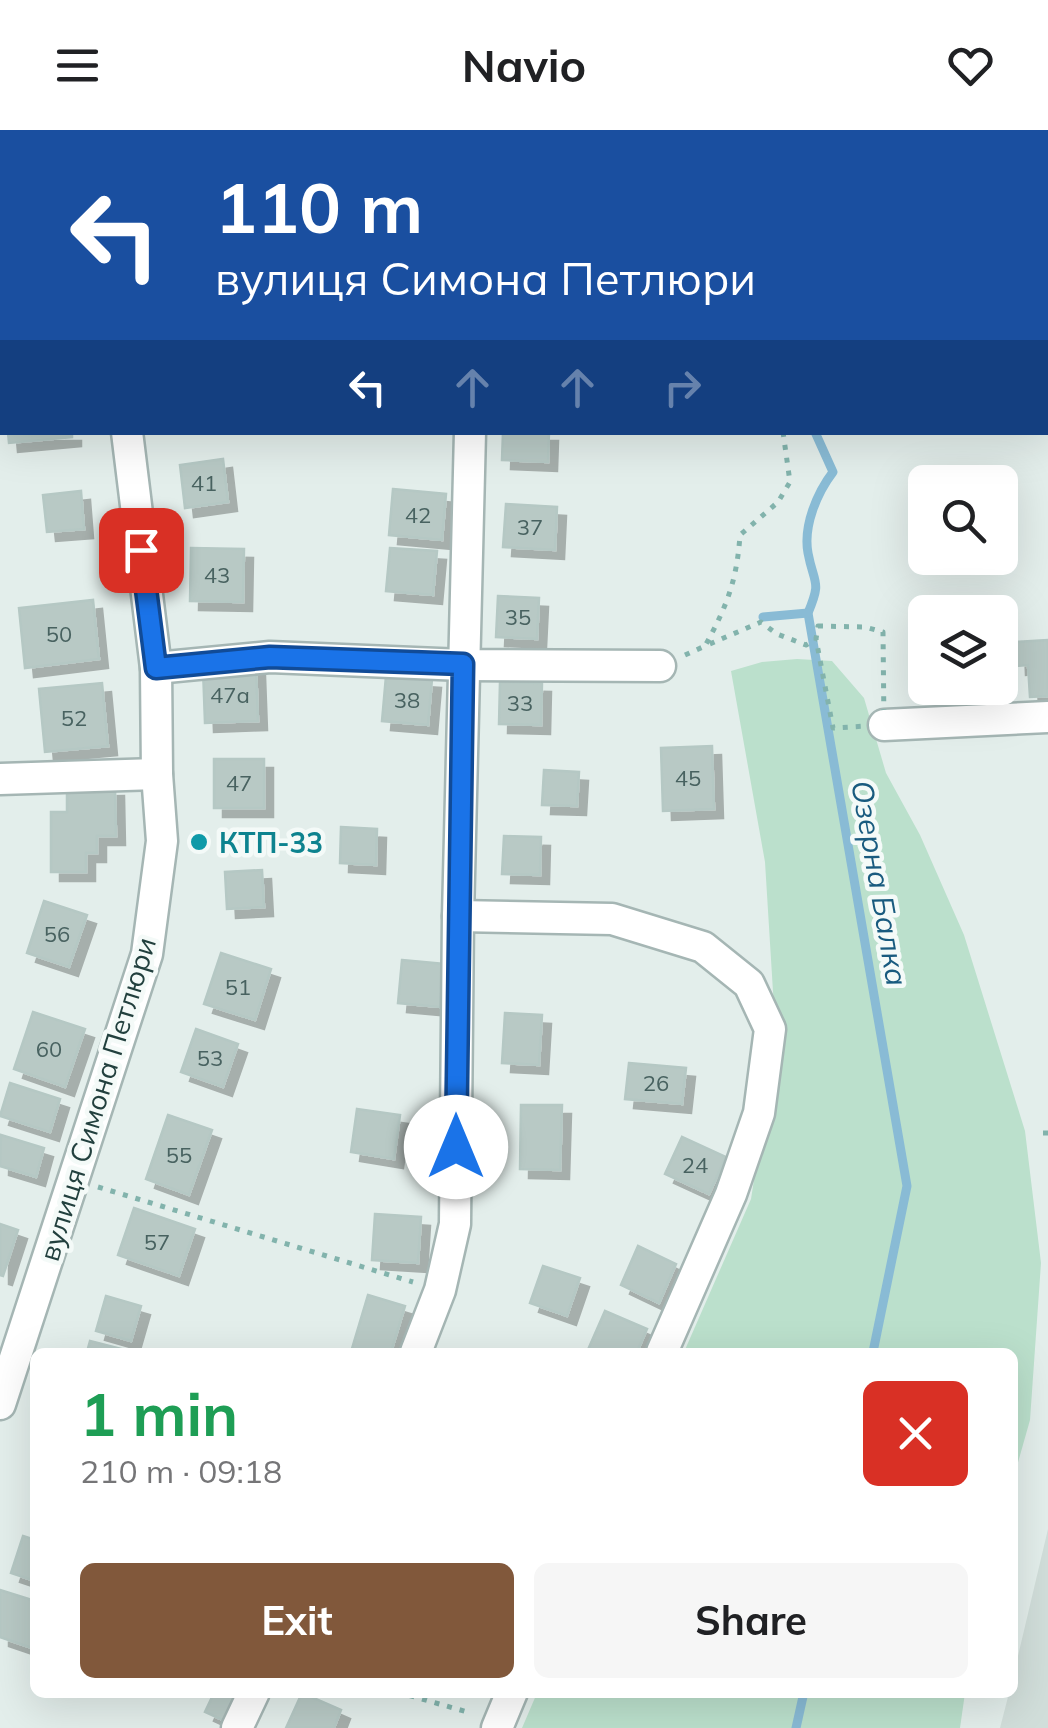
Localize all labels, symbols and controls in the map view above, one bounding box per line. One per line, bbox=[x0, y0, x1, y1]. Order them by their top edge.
text: Navio bbox=[462, 37, 586, 93]
icon: menu bbox=[50, 38, 105, 93]
icon: heart bbox=[943, 38, 998, 93]
text: 110 m bbox=[215, 163, 423, 251]
icon: left bbox=[50, 170, 180, 300]
text: вулиця Симона Петлюри bbox=[215, 250, 756, 306]
icon: left bbox=[340, 360, 395, 415]
icon: ahead bbox=[445, 360, 500, 415]
icon: ahead bbox=[550, 360, 605, 415]
icon: right bbox=[655, 360, 710, 415]
map controls bbox=[908, 465, 1018, 705]
button: search bbox=[908, 465, 1018, 575]
house number: 41 bbox=[191, 469, 217, 497]
house number: 42 bbox=[405, 501, 431, 529]
pin bbox=[99, 508, 184, 593]
house number: 37 bbox=[517, 513, 543, 541]
icon: arrive bbox=[114, 523, 169, 578]
house number: 43 bbox=[204, 561, 230, 589]
button: layers bbox=[908, 595, 1018, 705]
house number: 35 bbox=[505, 603, 531, 631]
house number: 50 bbox=[46, 620, 72, 648]
house number: 47а bbox=[210, 681, 250, 709]
house number: 38 bbox=[394, 686, 420, 714]
house number: 33 bbox=[507, 689, 533, 717]
house number: 52 bbox=[61, 704, 87, 732]
house number: 45 bbox=[675, 764, 701, 792]
house number: 47 bbox=[226, 769, 252, 797]
water label: Озерна Балка bbox=[843, 777, 917, 989]
place label: КТП-33 bbox=[219, 825, 323, 860]
marker: КТП-33 bbox=[188, 831, 210, 853]
house number: 56 bbox=[44, 920, 70, 948]
street label: вулиця Симона Петлюри bbox=[31, 933, 163, 1265]
house number: 51 bbox=[225, 973, 251, 1001]
house number: 60 bbox=[36, 1035, 62, 1063]
house number: 53 bbox=[197, 1044, 223, 1072]
house number: 26 bbox=[643, 1069, 669, 1097]
position arrow bbox=[404, 1095, 508, 1199]
house number: 55 bbox=[166, 1141, 192, 1169]
house number: 24 bbox=[682, 1151, 708, 1179]
house number: 57 bbox=[144, 1228, 170, 1256]
text: 1 min bbox=[80, 1376, 238, 1451]
button: close bbox=[863, 1381, 968, 1486]
text: 210 m · 09:18 bbox=[80, 1451, 282, 1491]
button: Exit bbox=[80, 1563, 514, 1678]
button: Share bbox=[534, 1563, 968, 1678]

